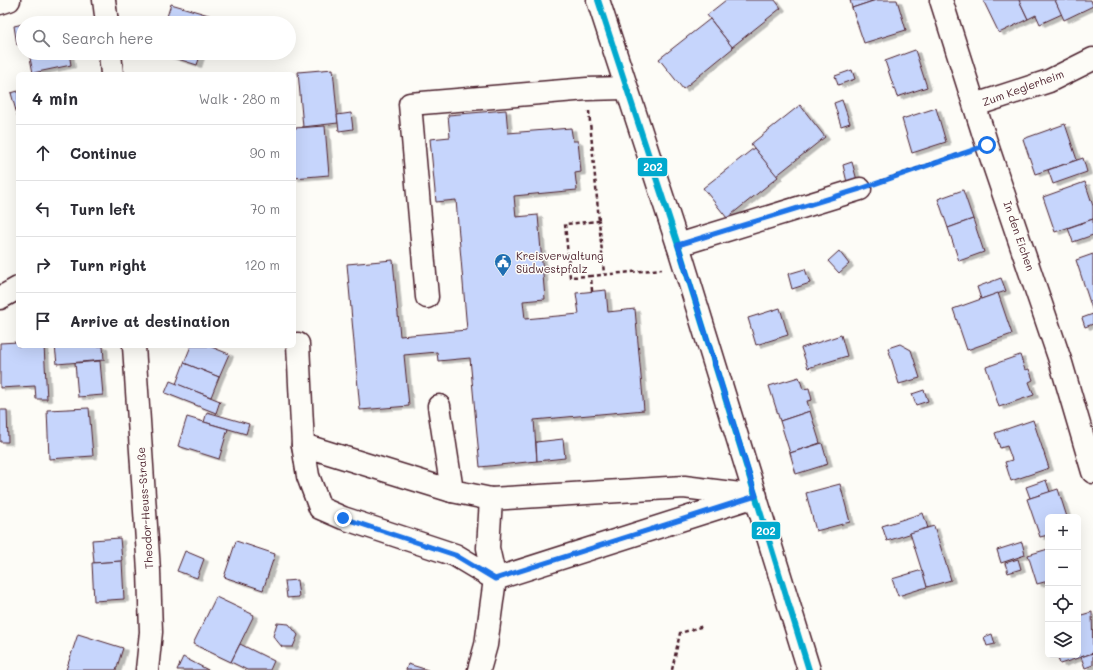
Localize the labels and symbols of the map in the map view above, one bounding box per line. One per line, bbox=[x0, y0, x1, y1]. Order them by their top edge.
street label: Zum Keglerheim bbox=[980, 66, 1066, 109]
route start bbox=[978, 136, 996, 154]
line badge: 202 bbox=[637, 157, 668, 177]
text: 202 bbox=[643, 159, 663, 174]
street label: In den Eichen bbox=[1000, 199, 1038, 273]
place label: Kreisverwaltung Südwestpfalz bbox=[516, 248, 603, 276]
public building icon: Kreisverwaltung Südwestpfalz bbox=[493, 252, 513, 277]
street label: Theodor-Heuss-Straße bbox=[133, 446, 156, 570]
route end bbox=[334, 509, 352, 527]
line badge: 202 bbox=[751, 521, 781, 540]
text: 202 bbox=[756, 523, 776, 538]

